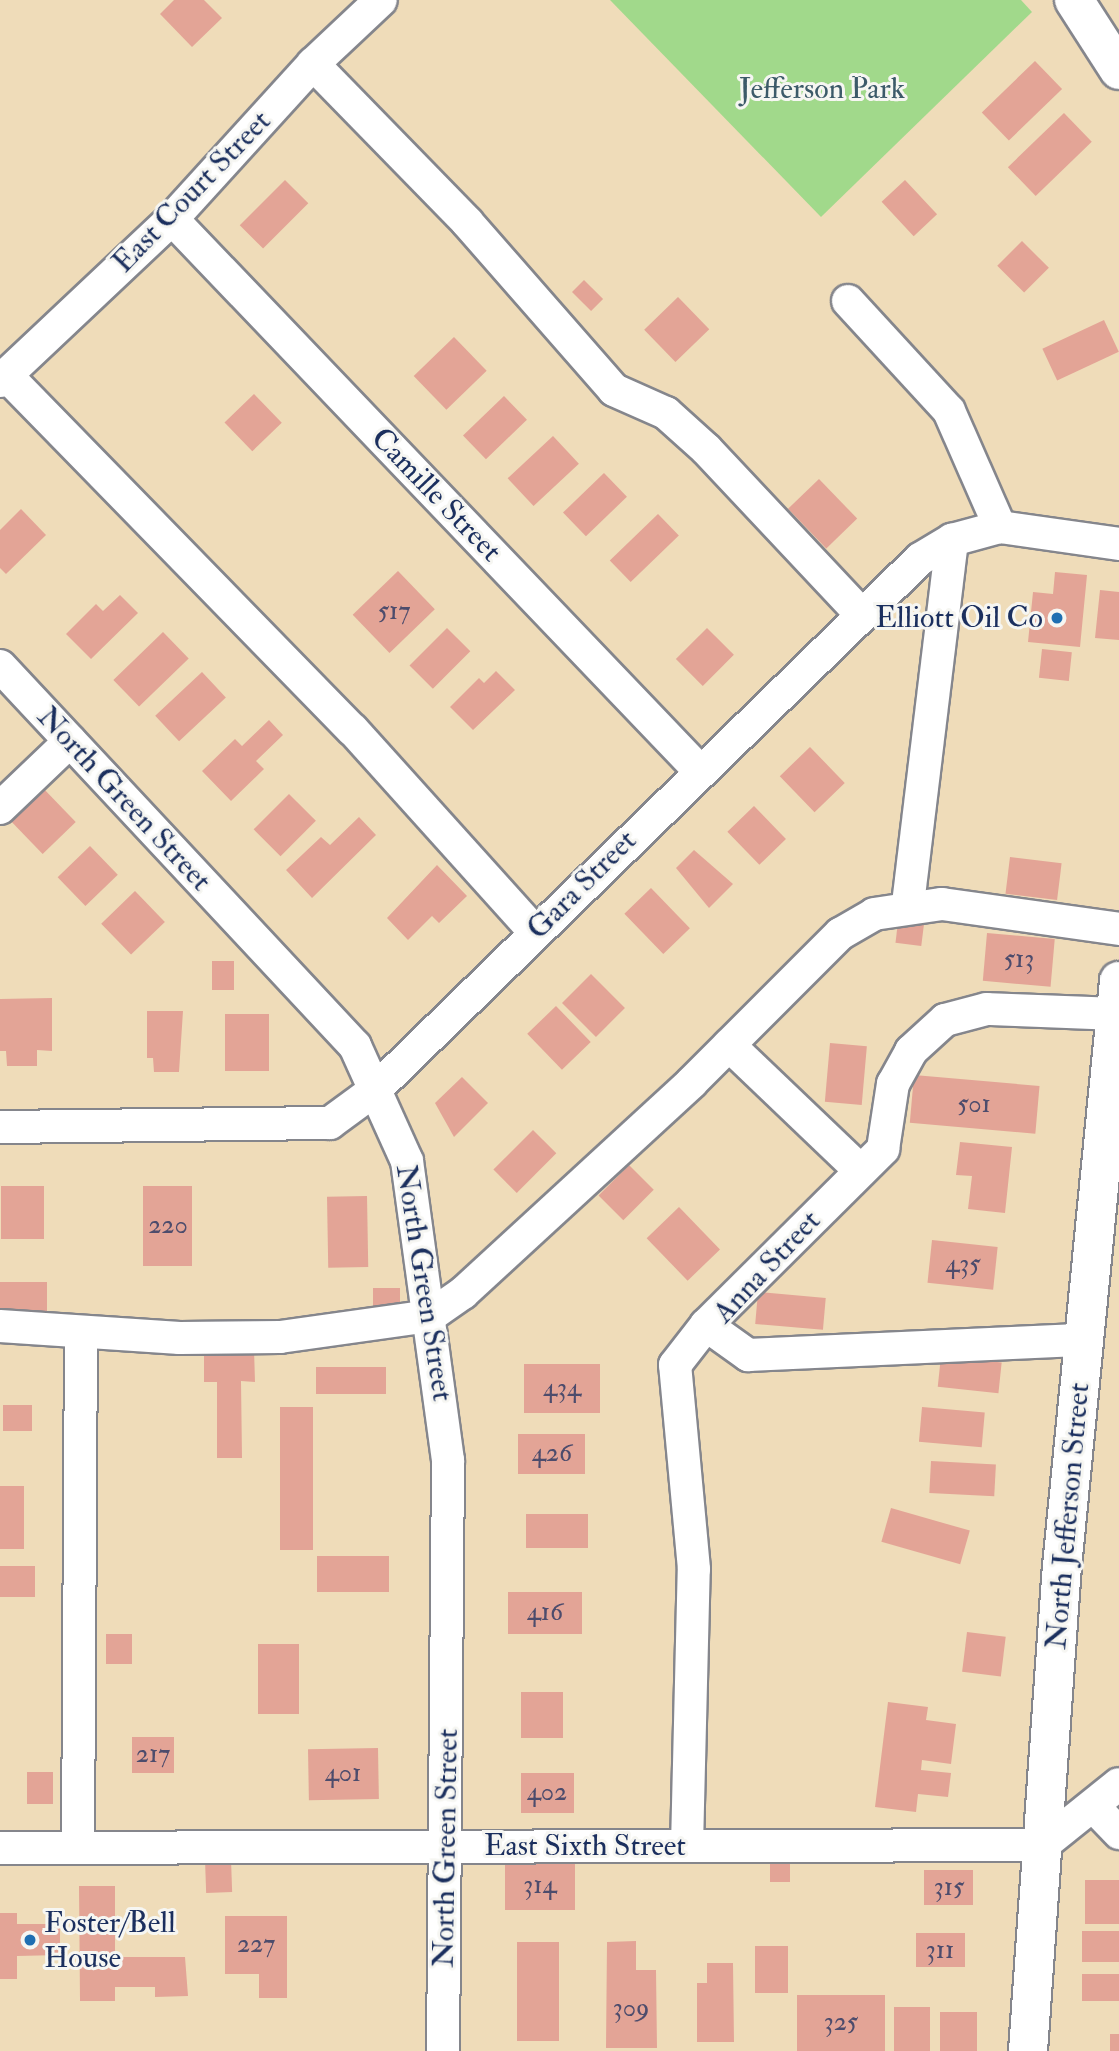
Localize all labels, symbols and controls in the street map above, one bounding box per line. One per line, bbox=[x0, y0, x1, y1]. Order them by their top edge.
park label: Jefferson Park bbox=[739, 71, 905, 107]
street label: East Court Street bbox=[106, 103, 278, 281]
street label: Camille Street bbox=[363, 421, 509, 569]
house number: 517 bbox=[378, 596, 410, 628]
place label: Elliott Oil Co bbox=[875, 600, 1043, 636]
marker: Elliott Oil Co bbox=[1049, 610, 1065, 626]
street label: North Green Street bbox=[29, 699, 219, 899]
street label: Gara Street bbox=[520, 823, 644, 947]
house number: 513 bbox=[1004, 944, 1034, 976]
house number: 501 bbox=[957, 1089, 991, 1121]
street label: North Green Street bbox=[388, 1162, 460, 1404]
street label: Anna Street bbox=[706, 1203, 828, 1331]
house number: 220 bbox=[148, 1210, 188, 1242]
house number: 435 bbox=[945, 1249, 981, 1281]
house number: 434 bbox=[543, 1373, 581, 1405]
street label: North Jefferson Street bbox=[1038, 1381, 1098, 1651]
house number: 426 bbox=[532, 1438, 572, 1470]
house number: 416 bbox=[527, 1597, 563, 1629]
street label: North Green Street bbox=[426, 1728, 466, 1968]
house number: 217 bbox=[136, 1739, 170, 1771]
house number: 401 bbox=[325, 1758, 361, 1790]
house number: 402 bbox=[527, 1777, 567, 1809]
street label: East Sixth Street bbox=[484, 1828, 686, 1864]
house number: 314 bbox=[523, 1870, 557, 1902]
house number: 315 bbox=[934, 1872, 964, 1904]
place label: Foster/Bell House bbox=[44, 1905, 176, 1976]
house number: 227 bbox=[237, 1929, 275, 1961]
marker: Foster/Bell House bbox=[22, 1932, 38, 1948]
house number: 311 bbox=[926, 1935, 954, 1967]
house number: 309 bbox=[613, 1993, 649, 2025]
house number: 325 bbox=[824, 2007, 858, 2039]

